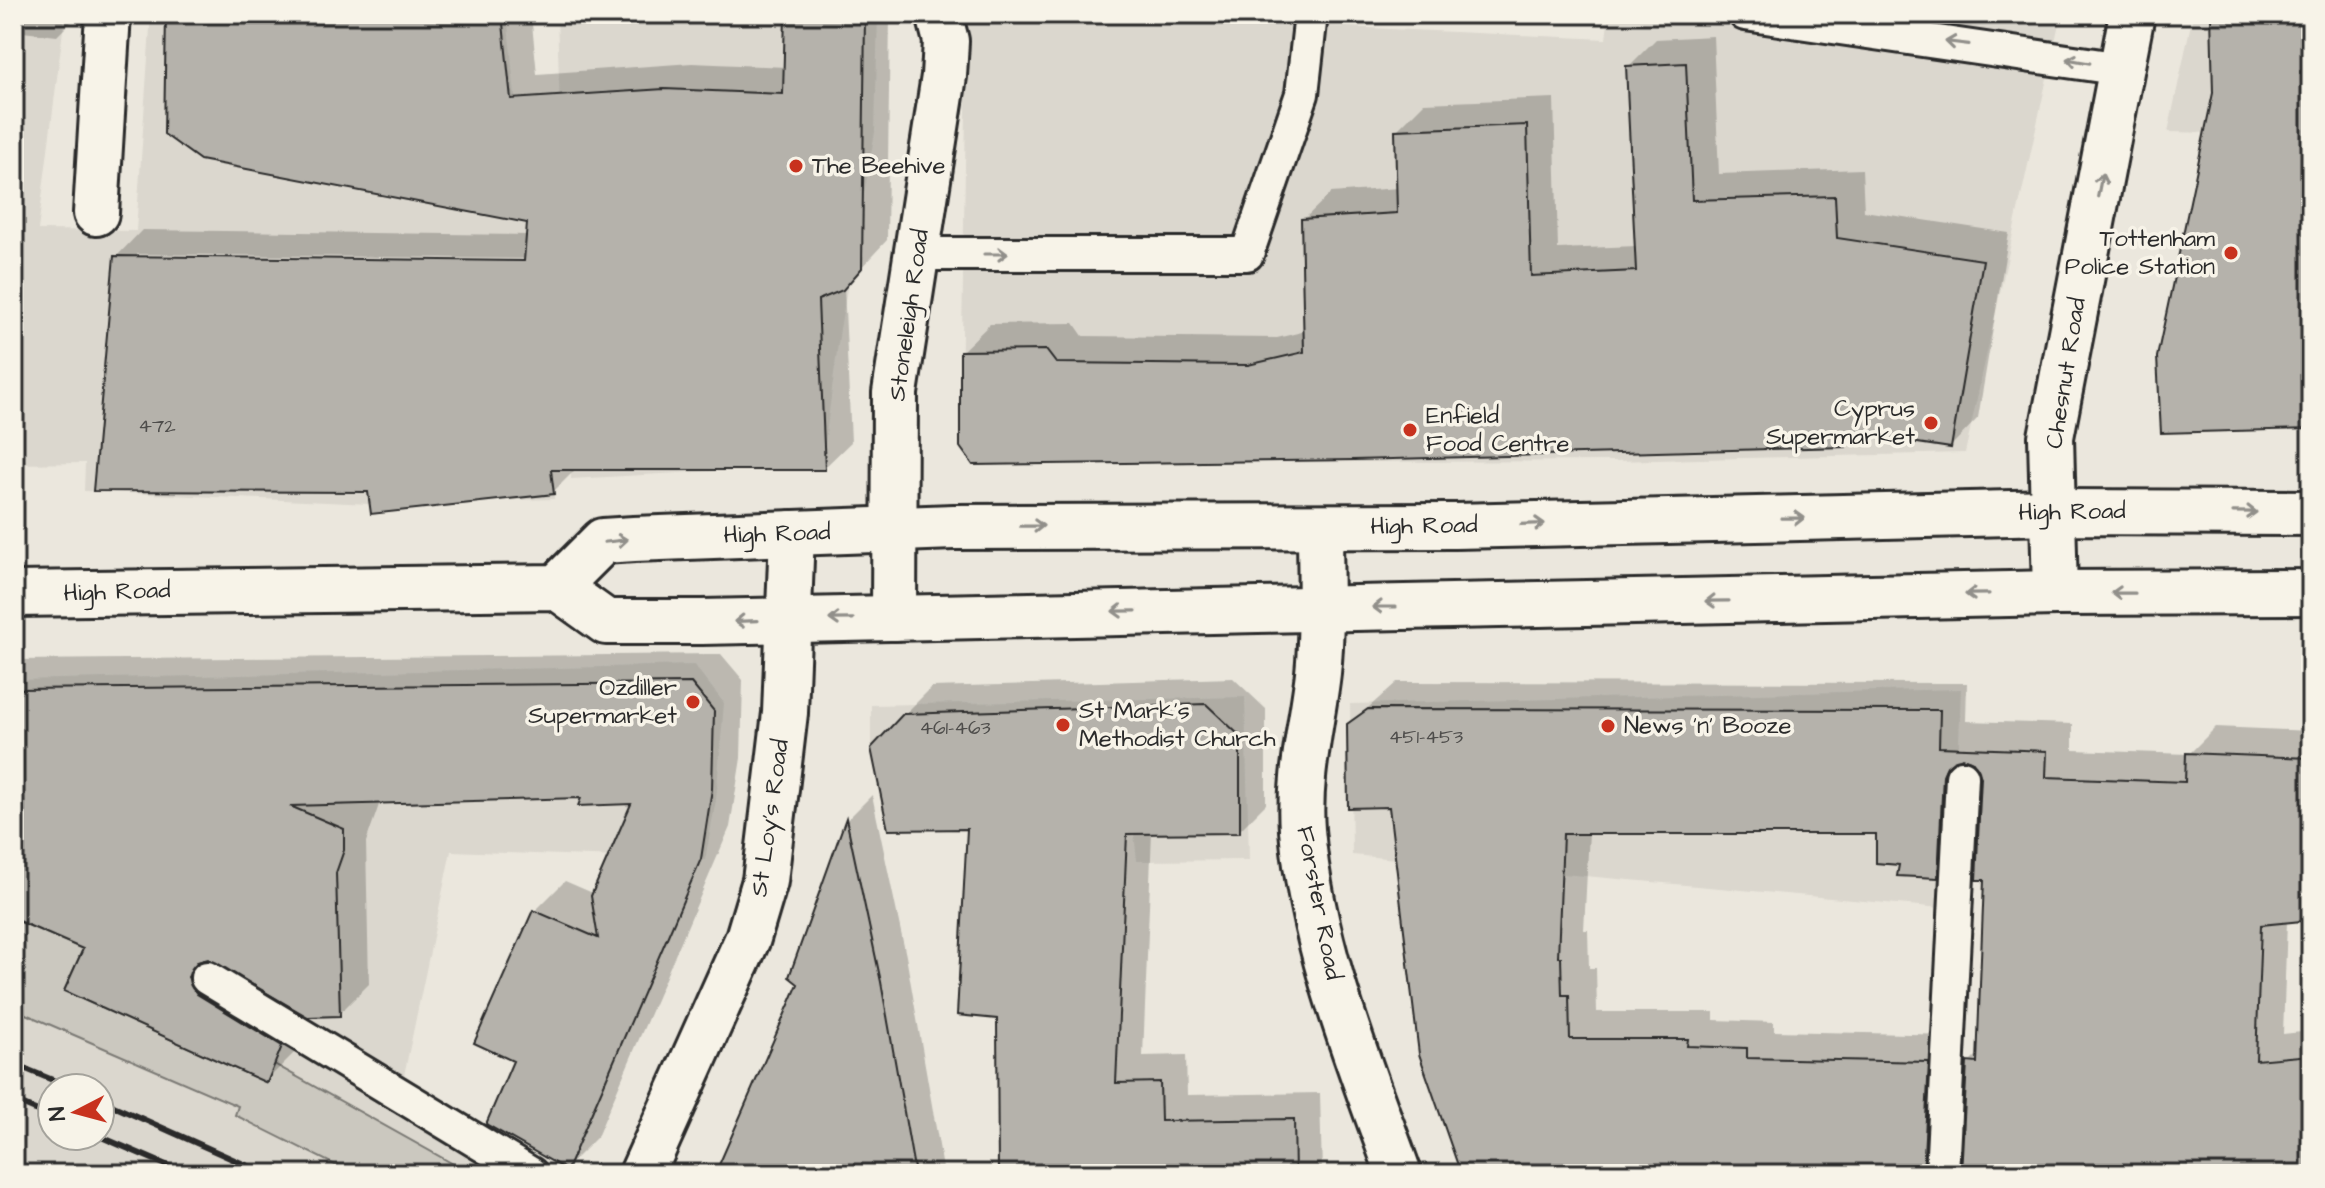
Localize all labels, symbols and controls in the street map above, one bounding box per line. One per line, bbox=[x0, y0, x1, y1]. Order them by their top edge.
one-way arrow bbox=[1944, 36, 1971, 51]
one-way arrow bbox=[2066, 53, 2091, 68]
place label: The Beehive bbox=[812, 149, 945, 183]
marker: The Beehive bbox=[787, 157, 805, 175]
one-way arrow bbox=[2093, 173, 2108, 198]
place label: Tottenham Police Station bbox=[2065, 222, 2215, 284]
street label: Stoneleigh Road bbox=[880, 227, 939, 403]
marker: Tottenham Police Station bbox=[2222, 244, 2240, 262]
one-way arrow bbox=[982, 246, 1009, 262]
street label: Chesnut Road bbox=[2037, 295, 2095, 451]
place label: Cyprus Supermarket bbox=[1766, 392, 1915, 454]
place label: Enfield Food Centre bbox=[1426, 399, 1569, 461]
house number: 472 bbox=[138, 412, 176, 440]
marker: Cyprus Supermarket bbox=[1922, 414, 1940, 432]
marker: Enfield Food Centre bbox=[1401, 421, 1419, 439]
street label: High Road bbox=[2018, 494, 2126, 531]
one-way arrow bbox=[2231, 504, 2258, 520]
street label: High Road bbox=[1370, 508, 1478, 545]
one-way arrow bbox=[1779, 510, 1806, 525]
street label: High Road bbox=[723, 515, 831, 554]
one-way arrow bbox=[1519, 517, 1546, 532]
one-way arrow bbox=[1018, 518, 1045, 534]
one-way arrow bbox=[602, 533, 629, 548]
street label: High Road bbox=[63, 573, 171, 612]
one-way arrow bbox=[2110, 586, 2137, 601]
one-way arrow bbox=[1964, 587, 1991, 602]
one-way arrow bbox=[1704, 593, 1731, 609]
one-way arrow bbox=[1371, 599, 1398, 615]
one-way arrow bbox=[1111, 603, 1138, 619]
one-way arrow bbox=[828, 611, 855, 626]
one-way arrow bbox=[733, 613, 760, 628]
place label: Ozdiller Supermarket bbox=[528, 671, 677, 733]
marker: Ozdiller Supermarket bbox=[684, 693, 702, 711]
place label: St Mark's Methodist Church bbox=[1079, 694, 1276, 756]
place label: News 'n' Booze bbox=[1624, 709, 1791, 743]
house number: 461-463 bbox=[919, 714, 991, 742]
marker: St Mark's Methodist Church bbox=[1054, 716, 1072, 734]
marker: News 'n' Booze bbox=[1599, 717, 1617, 735]
house number: 451-453 bbox=[1389, 723, 1463, 751]
street label: St Loy's Road bbox=[742, 737, 799, 899]
street label: Forster Road bbox=[1287, 823, 1351, 983]
north arrow bbox=[36, 1072, 116, 1152]
text: N bbox=[41, 1105, 74, 1122]

